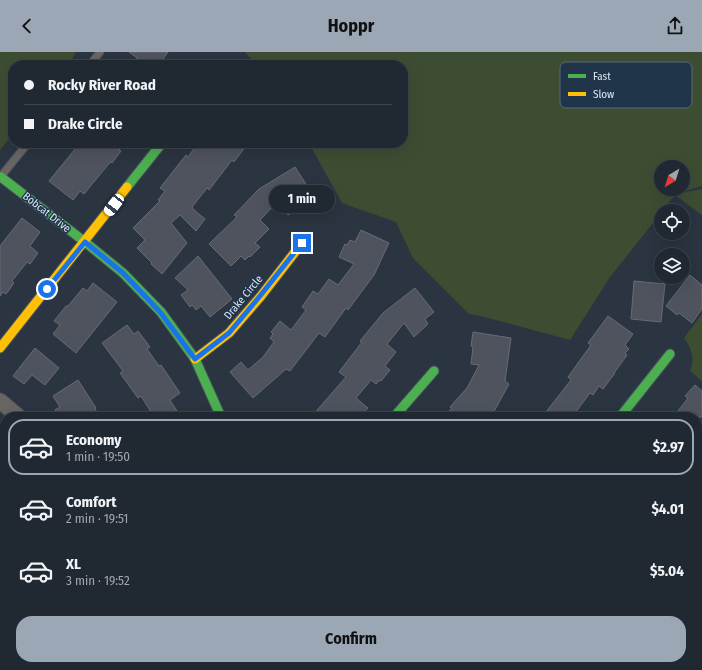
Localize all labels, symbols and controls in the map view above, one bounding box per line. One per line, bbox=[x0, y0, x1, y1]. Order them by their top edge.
icon: back bbox=[16, 15, 38, 37]
text: Hoppr bbox=[328, 15, 374, 37]
icon: share bbox=[664, 15, 686, 37]
legend bbox=[560, 62, 692, 108]
text: Fast bbox=[593, 70, 611, 83]
text: Rocky River Road bbox=[48, 76, 156, 94]
text: Slow bbox=[593, 88, 614, 101]
text: Drake Circle bbox=[48, 115, 123, 133]
north arrow bbox=[654, 160, 690, 196]
map controls bbox=[654, 160, 690, 284]
callout: 1 min bbox=[269, 185, 335, 213]
street label: Bobcat Drive bbox=[20, 190, 73, 235]
text: 1 min bbox=[288, 191, 316, 206]
car bbox=[102, 192, 126, 218]
button: locate bbox=[654, 204, 690, 240]
route end bbox=[293, 234, 311, 252]
button: layers bbox=[654, 248, 690, 284]
street label: Drake Circle bbox=[221, 273, 265, 322]
route start bbox=[38, 280, 56, 298]
icon: car bbox=[18, 429, 54, 465]
text: Economy bbox=[66, 431, 121, 449]
text: $2.97 bbox=[653, 438, 684, 456]
text: 1 min · 19:50 bbox=[66, 449, 130, 464]
icon: car bbox=[18, 491, 54, 527]
text: Comfort bbox=[66, 493, 117, 511]
text: $4.01 bbox=[651, 500, 684, 518]
text: 2 min · 19:51 bbox=[66, 511, 128, 526]
icon: car bbox=[18, 553, 54, 589]
text: XL bbox=[66, 555, 81, 573]
text: $5.04 bbox=[650, 562, 684, 580]
text: 3 min · 19:52 bbox=[66, 573, 130, 588]
button: Confirm bbox=[16, 616, 686, 662]

